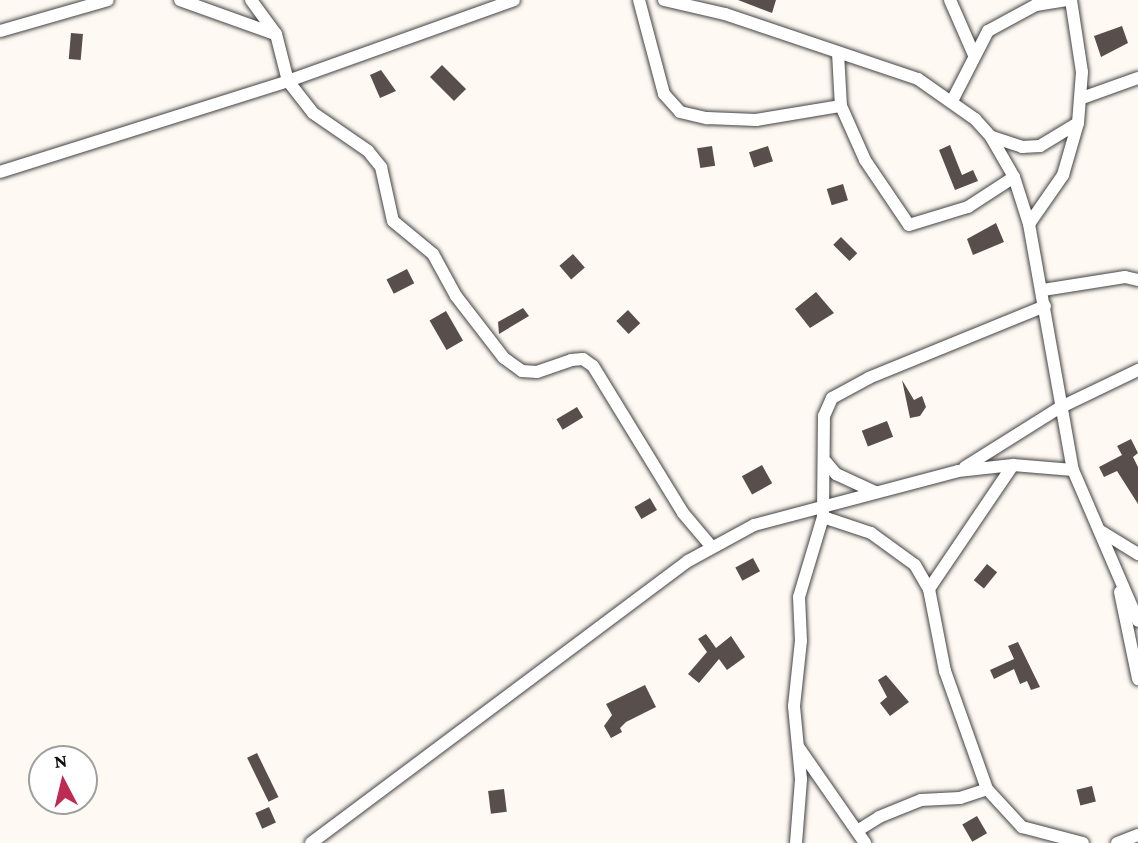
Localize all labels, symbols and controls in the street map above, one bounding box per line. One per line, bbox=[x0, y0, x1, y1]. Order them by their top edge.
north arrow bbox=[28, 745, 98, 815]
text: N bbox=[53, 749, 68, 772]

